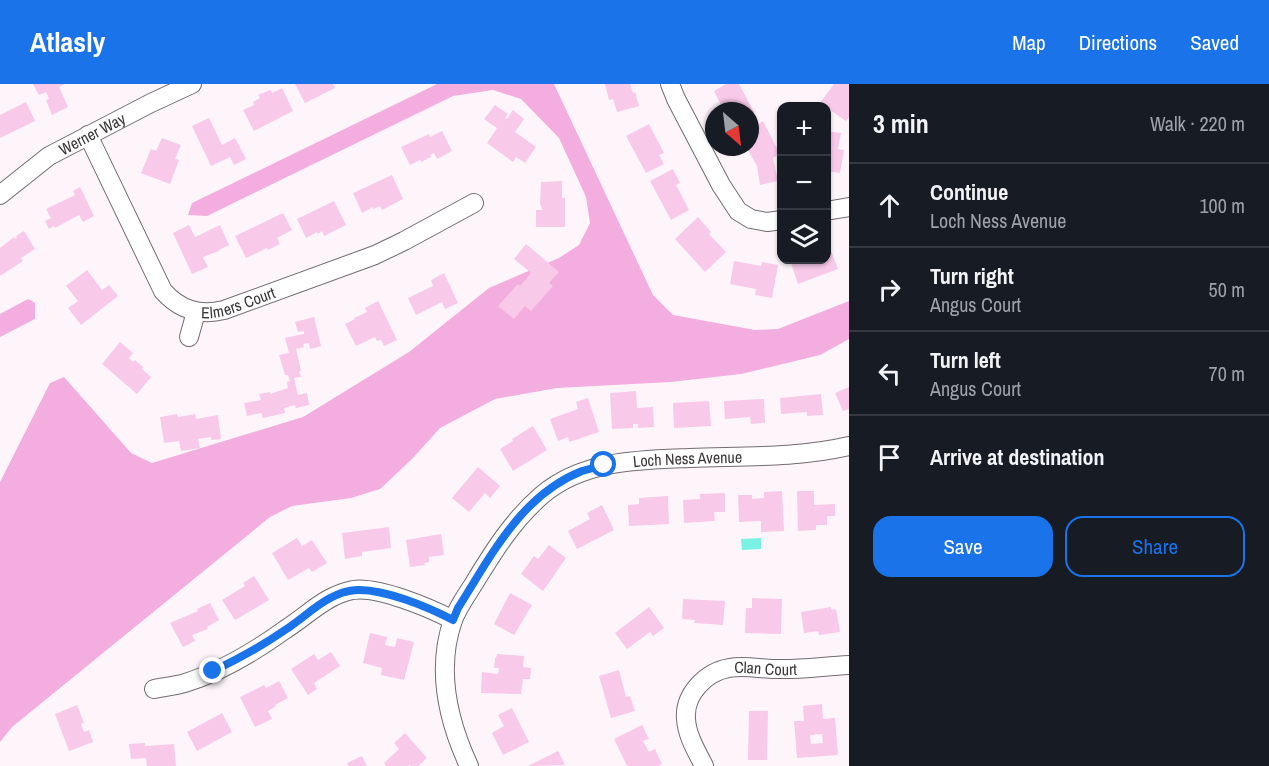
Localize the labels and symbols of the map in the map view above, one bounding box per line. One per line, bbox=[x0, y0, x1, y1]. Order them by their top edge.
north arrow bbox=[705, 102, 759, 156]
street label: Werner Way bbox=[55, 107, 129, 160]
street label: Elmers Court bbox=[201, 281, 278, 323]
street label: Loch Ness Avenue bbox=[632, 446, 742, 472]
route start bbox=[590, 451, 616, 477]
street label: Clan Court bbox=[734, 656, 798, 680]
route end bbox=[199, 657, 225, 683]

